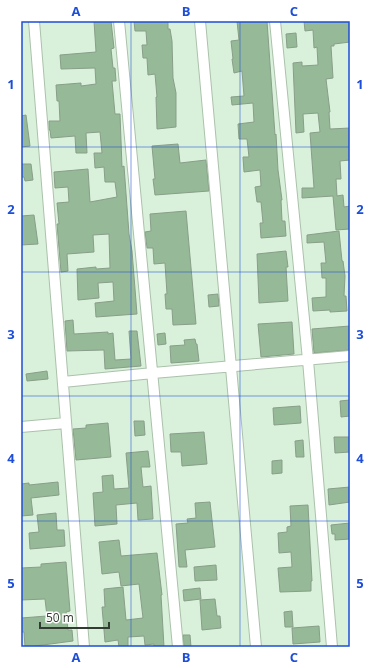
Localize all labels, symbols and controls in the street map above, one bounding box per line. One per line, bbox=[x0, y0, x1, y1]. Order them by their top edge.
text: A bbox=[72, 2, 81, 20]
text: B bbox=[182, 2, 191, 20]
text: C bbox=[290, 2, 298, 20]
text: 1 bbox=[7, 75, 15, 93]
text: 1 bbox=[356, 75, 364, 93]
text: 2 bbox=[7, 200, 15, 218]
text: 2 bbox=[356, 200, 364, 218]
text: 3 bbox=[7, 325, 15, 343]
text: 3 bbox=[356, 325, 364, 343]
text: 4 bbox=[7, 449, 15, 467]
text: 4 bbox=[356, 449, 364, 467]
text: 5 bbox=[7, 574, 15, 592]
text: 5 bbox=[356, 574, 364, 592]
scale bar bbox=[40, 604, 109, 630]
text: 50 m bbox=[46, 609, 74, 626]
text: A bbox=[72, 648, 81, 666]
text: B bbox=[182, 648, 191, 666]
text: C bbox=[290, 648, 298, 666]

